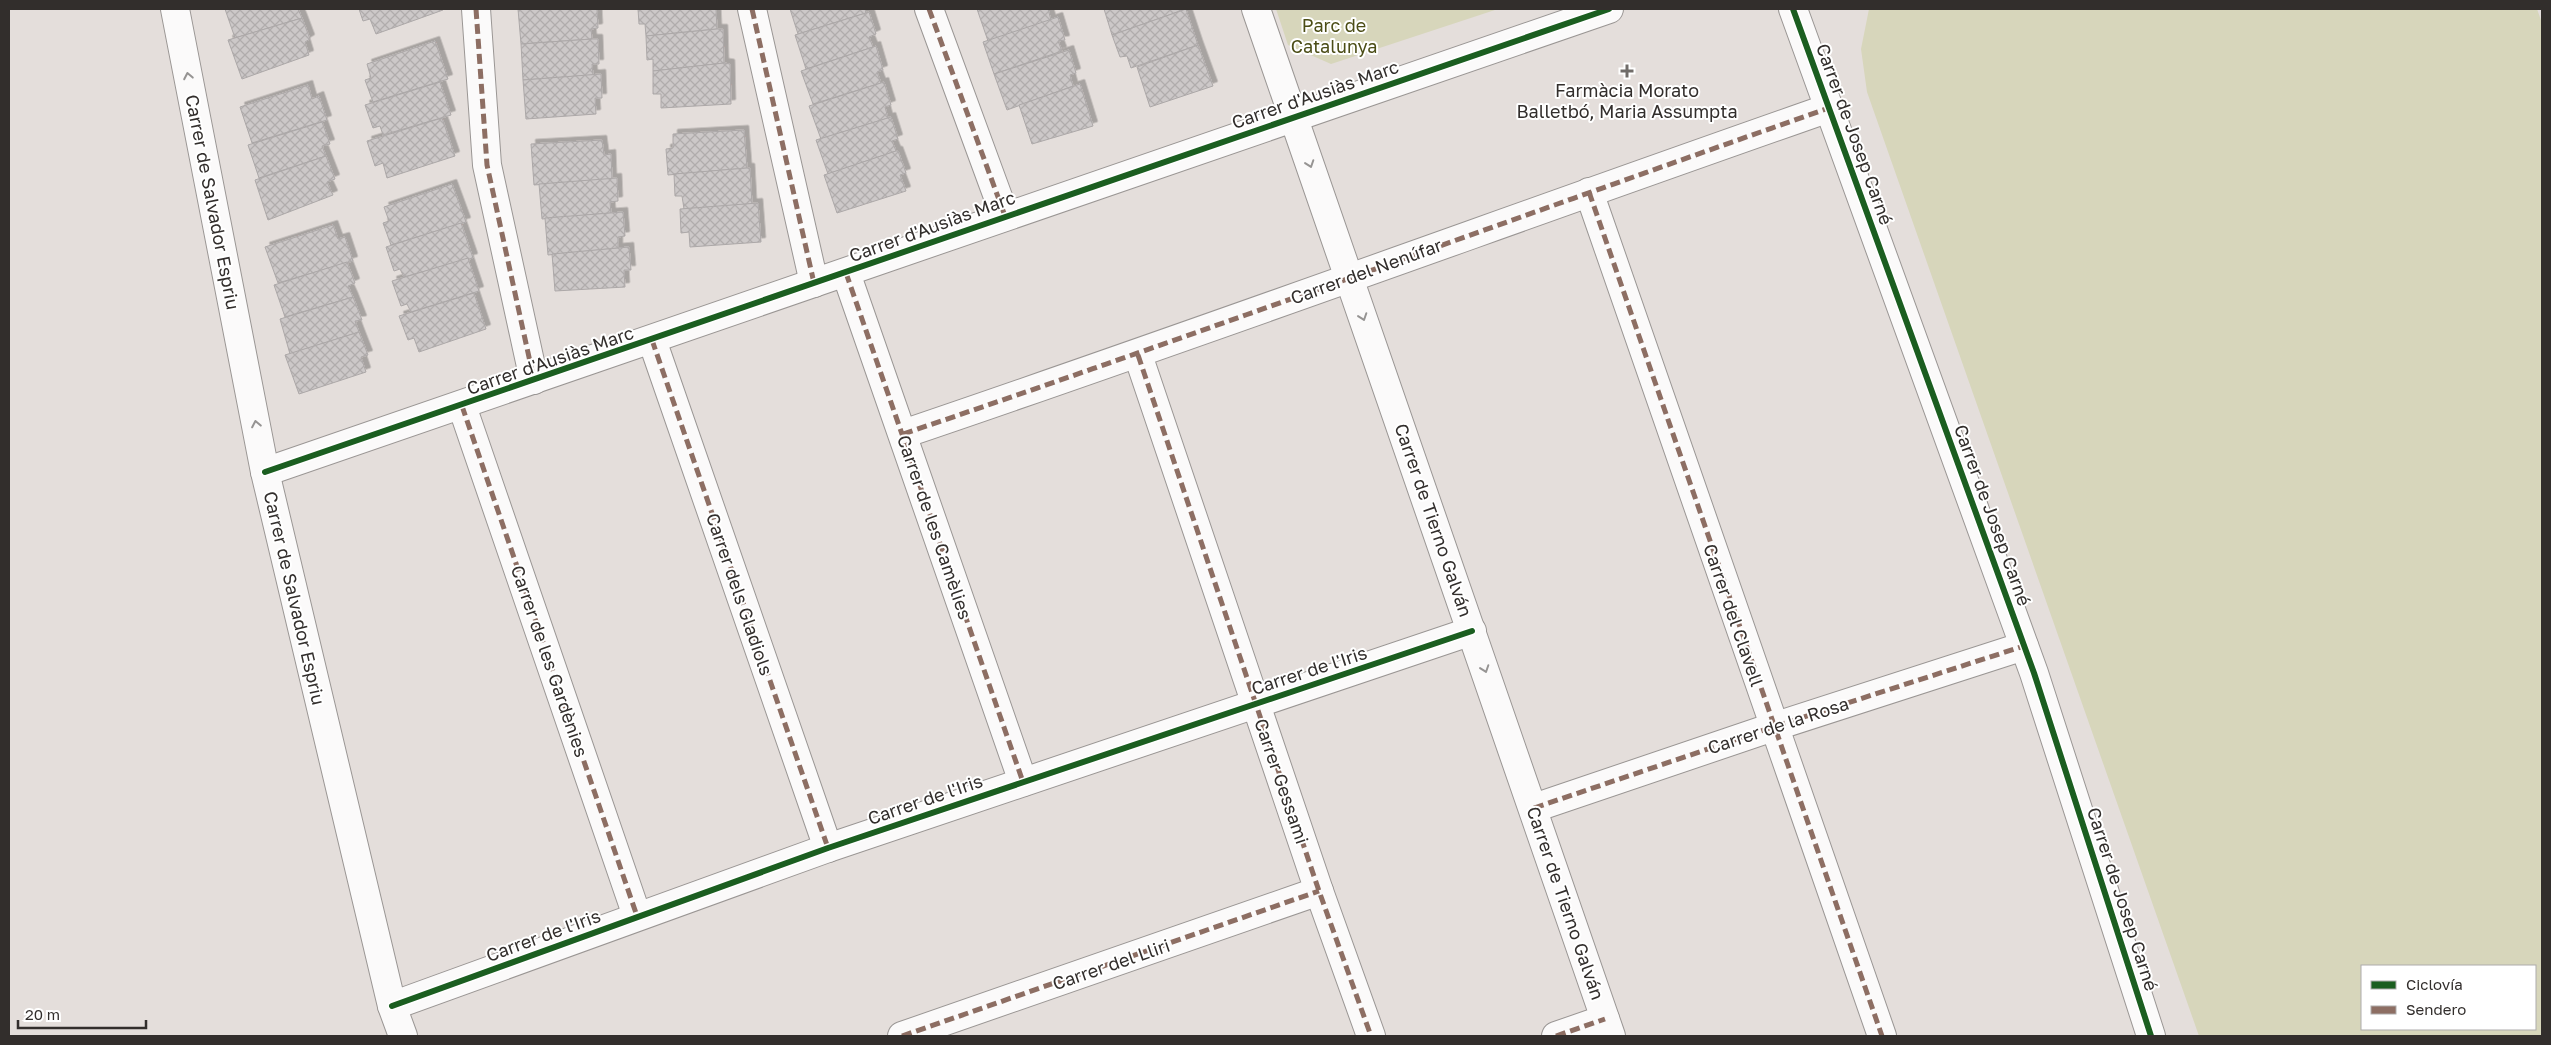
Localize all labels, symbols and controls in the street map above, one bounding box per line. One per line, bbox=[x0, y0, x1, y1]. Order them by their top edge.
park label: Parc de Catalunya bbox=[1291, 14, 1377, 57]
street label: Carrer de Josep Carné bbox=[1812, 40, 1898, 228]
street label: Carrer d'Ausiàs Marc bbox=[1229, 55, 1402, 133]
marker: Farmàcia Morato Balletbó, Maria Assumpta bbox=[1621, 65, 1633, 77]
one-way arrow bbox=[184, 72, 194, 80]
place label: Farmàcia Morato Balletbó, Maria Assumpta bbox=[1516, 79, 1738, 122]
street label: Carrer de Salvador Espriu bbox=[181, 93, 245, 311]
one-way arrow bbox=[1304, 159, 1314, 167]
street label: Carrer d'Ausiàs Marc bbox=[846, 186, 1018, 266]
street label: Carrer del Nenúfar bbox=[1287, 233, 1445, 309]
one-way arrow bbox=[1358, 312, 1368, 321]
street label: Carrer d'Ausiàs Marc bbox=[464, 321, 637, 399]
one-way arrow bbox=[251, 420, 262, 429]
street label: Carrer de Tierno Galván bbox=[1391, 420, 1477, 620]
street label: Carrer de Josep Carné bbox=[1950, 421, 2036, 609]
street label: Carrer de les Camèlies bbox=[893, 432, 977, 622]
street label: Carrer de Salvador Espriu bbox=[260, 489, 330, 707]
street label: Carrer dels Gladiols bbox=[702, 510, 778, 678]
street label: Carrer del Clavell bbox=[1699, 541, 1769, 689]
street label: Carrer de les Gardènies bbox=[507, 562, 593, 760]
street label: Carrer de l'Iris bbox=[1248, 641, 1370, 699]
one-way arrow bbox=[1480, 664, 1490, 673]
street label: Carrer de la Rosa bbox=[1705, 692, 1851, 758]
street label: Carrer Gessami bbox=[1250, 715, 1314, 847]
street label: Carrer de l'Iris bbox=[865, 769, 985, 829]
street label: Carrer de Tierno Galván bbox=[1523, 803, 1609, 1003]
street label: Carrer de Josep Carné bbox=[2083, 805, 2163, 993]
street label: Carrer de l'Iris bbox=[483, 904, 603, 966]
street label: Carrer del Lliri bbox=[1049, 934, 1173, 994]
legend bbox=[2361, 965, 2536, 1030]
text: Ciclovía bbox=[2406, 975, 2463, 993]
scale bar bbox=[18, 998, 145, 1030]
text: Sendero bbox=[2406, 1000, 2466, 1018]
text: 20 m bbox=[25, 1005, 60, 1023]

